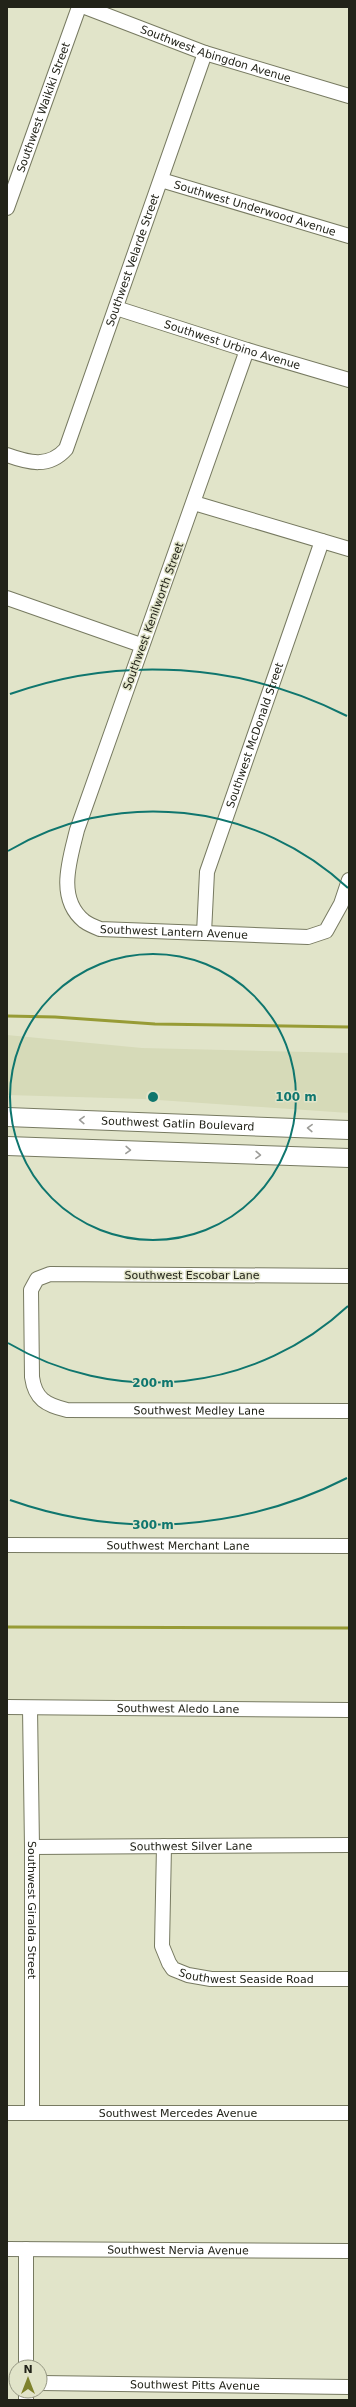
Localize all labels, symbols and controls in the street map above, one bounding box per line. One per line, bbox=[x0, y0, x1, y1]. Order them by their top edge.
street label: Southwest Abingdon Avenue bbox=[138, 23, 293, 85]
street label: Southwest Waikiki Street bbox=[14, 40, 73, 174]
street label: Southwest Underwood Avenue bbox=[172, 178, 338, 239]
street label: Southwest Velarde Street bbox=[103, 192, 162, 328]
street label: Southwest Urbino Avenue bbox=[162, 318, 302, 372]
street label: Southwest Kenilworth Street bbox=[121, 540, 187, 692]
street label: Southwest McDonald Street bbox=[224, 660, 286, 810]
street label: Southwest Lantern Avenue bbox=[100, 923, 248, 942]
centre of rings bbox=[146, 1090, 160, 1104]
text: 100 m bbox=[275, 1090, 317, 1104]
one-way arrow bbox=[79, 1115, 85, 1124]
street label: Southwest Gatlin Boulevard bbox=[101, 1115, 255, 1133]
one-way arrow bbox=[307, 1124, 313, 1132]
one-way arrow bbox=[125, 1146, 131, 1155]
one-way arrow bbox=[255, 1151, 261, 1159]
street label: Southwest Escobar Lane bbox=[124, 1269, 260, 1282]
text: 200 m bbox=[132, 1376, 174, 1390]
street label: Southwest Medley Lane bbox=[134, 1404, 265, 1418]
text: 300 m bbox=[132, 1518, 174, 1532]
street label: Southwest Merchant Lane bbox=[106, 1539, 250, 1553]
street label: Southwest Aledo Lane bbox=[117, 1702, 240, 1716]
street label: Southwest Silver Lane bbox=[130, 1840, 252, 1853]
street label: Southwest Giralda Street bbox=[25, 1841, 38, 1980]
street label: Southwest Seaside Road bbox=[177, 1966, 314, 1986]
street label: Southwest Mercedes Avenue bbox=[99, 2107, 258, 2120]
street label: Southwest Nervia Avenue bbox=[107, 2244, 249, 2257]
north arrow bbox=[8, 2359, 48, 2399]
text: N bbox=[23, 2363, 33, 2376]
street label: Southwest Pitts Avenue bbox=[130, 2378, 260, 2393]

